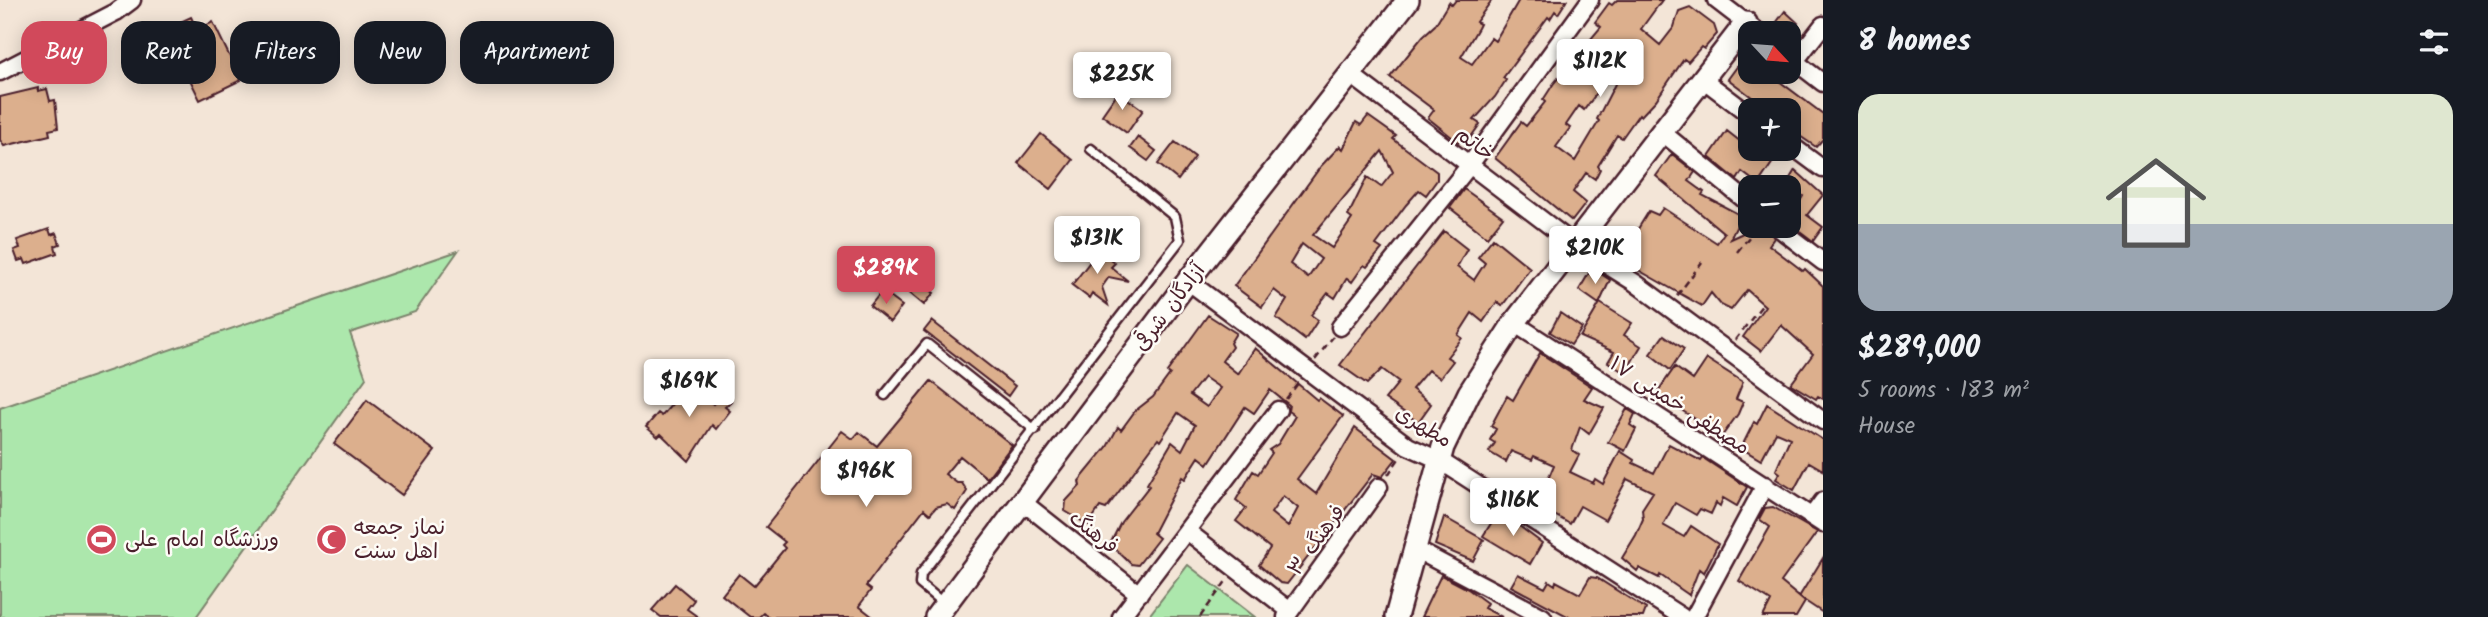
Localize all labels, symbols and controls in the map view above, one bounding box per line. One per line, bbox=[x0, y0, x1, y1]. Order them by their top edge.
text: 8 homes bbox=[1858, 18, 1971, 66]
chip: Buy bbox=[21, 21, 107, 84]
chip: Rent bbox=[121, 21, 216, 84]
chip: Filters bbox=[230, 21, 340, 84]
chip: New bbox=[354, 21, 446, 84]
chip: Apartment bbox=[460, 21, 614, 84]
north arrow bbox=[1738, 21, 1801, 84]
map controls bbox=[1738, 21, 1801, 238]
icon: filters bbox=[2415, 23, 2453, 61]
pin: $112K bbox=[1551, 40, 1649, 99]
text: $112K bbox=[1573, 44, 1627, 80]
pin: $225K bbox=[1073, 52, 1171, 112]
text: $225K bbox=[1089, 57, 1155, 93]
button: + bbox=[1738, 98, 1801, 161]
street label: خاتم bbox=[1447, 118, 1501, 170]
icon: home bbox=[2093, 140, 2219, 266]
button: − bbox=[1738, 175, 1801, 238]
pin: $131K bbox=[1048, 216, 1146, 276]
text: $131K bbox=[1070, 221, 1124, 257]
pin: $210K bbox=[1546, 226, 1644, 286]
text: $210K bbox=[1565, 231, 1625, 267]
pin: $289K bbox=[837, 246, 935, 306]
text: $289K bbox=[853, 251, 919, 287]
street label: آزادگان شرقی bbox=[1126, 256, 1215, 359]
text: $289,000 bbox=[1858, 325, 1980, 373]
street label: مصطفی خمینی ۱۷ bbox=[1602, 348, 1756, 464]
pin: $169K bbox=[640, 360, 738, 419]
text: $169K bbox=[660, 364, 718, 400]
text: 5 rooms · 183 m² bbox=[1858, 373, 2029, 409]
street label: مطهری bbox=[1388, 397, 1458, 457]
text: House bbox=[1858, 409, 1915, 445]
pin: $196K bbox=[817, 449, 915, 509]
text: $196K bbox=[837, 454, 895, 490]
pin: $116K bbox=[1464, 478, 1562, 538]
text: $116K bbox=[1486, 483, 1540, 519]
street label: فرهنگ ۳ bbox=[1280, 498, 1354, 584]
street label: فرهنگ bbox=[1061, 503, 1125, 563]
place label: نماز جمعه اهل سنت bbox=[354, 512, 445, 569]
sports icon: ورزشگاه امام علی bbox=[85, 522, 119, 556]
mosque icon: نماز جمعه اهل سنت bbox=[314, 522, 348, 556]
place label: ورزشگاه امام علی bbox=[125, 524, 279, 557]

